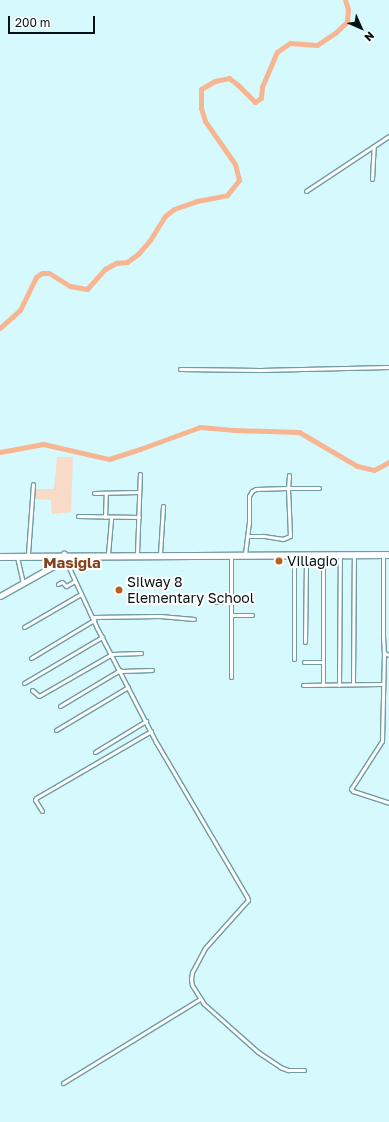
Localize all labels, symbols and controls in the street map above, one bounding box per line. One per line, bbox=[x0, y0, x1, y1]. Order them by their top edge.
scale bar bbox=[10, 8, 97, 34]
north arrow bbox=[341, 8, 381, 48]
text: 200 m bbox=[15, 15, 50, 30]
text: N bbox=[362, 29, 377, 44]
place label: Villagio bbox=[287, 553, 338, 569]
district label: Masigla bbox=[43, 554, 101, 572]
marker: Villagio bbox=[274, 556, 284, 566]
place label: Silway 8 Elementary School bbox=[127, 574, 254, 606]
marker: Silway 8 Elementary School bbox=[114, 585, 124, 595]

